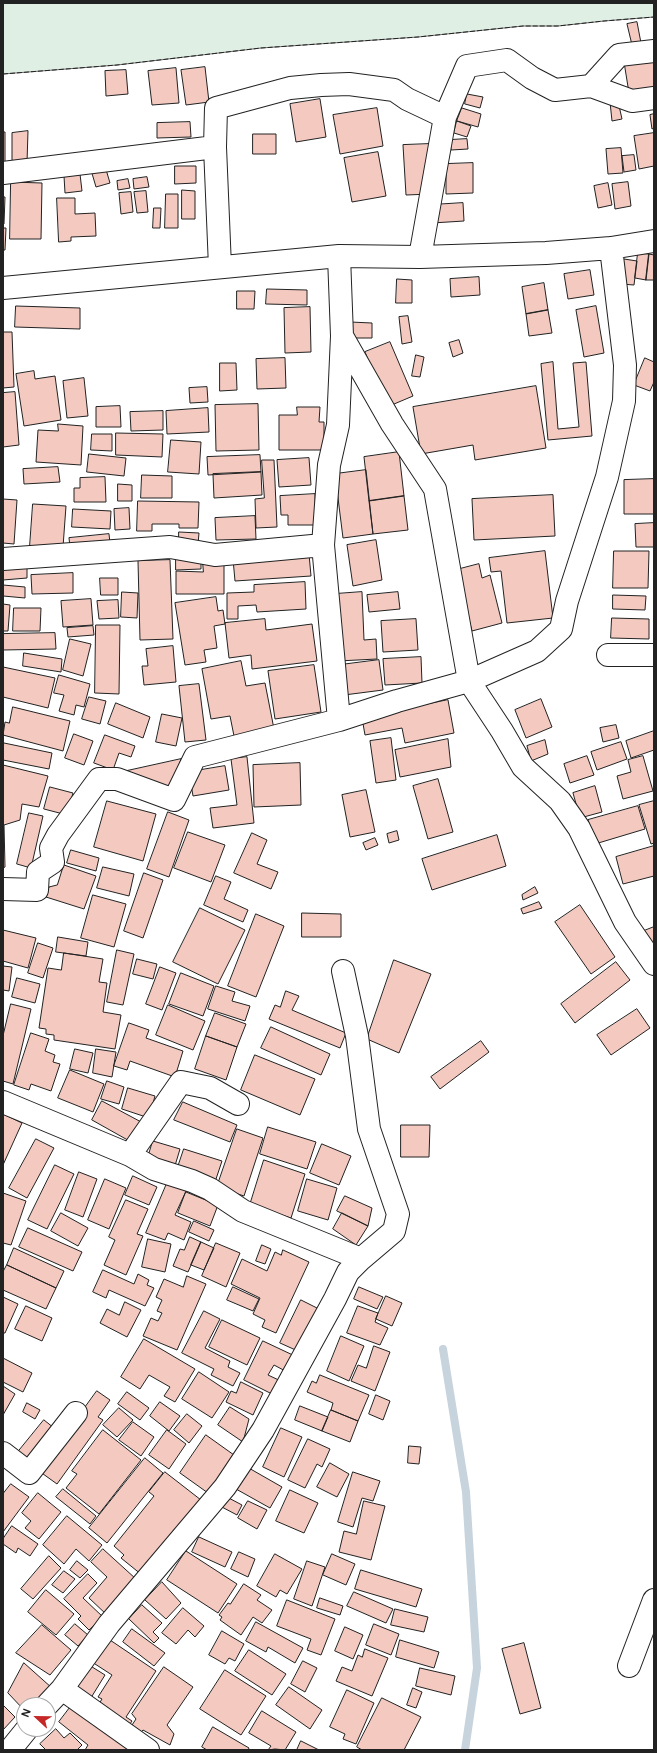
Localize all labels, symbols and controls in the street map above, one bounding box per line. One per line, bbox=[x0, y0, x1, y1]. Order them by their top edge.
north arrow bbox=[16, 1697, 56, 1737]
text: N bbox=[18, 1707, 34, 1719]

